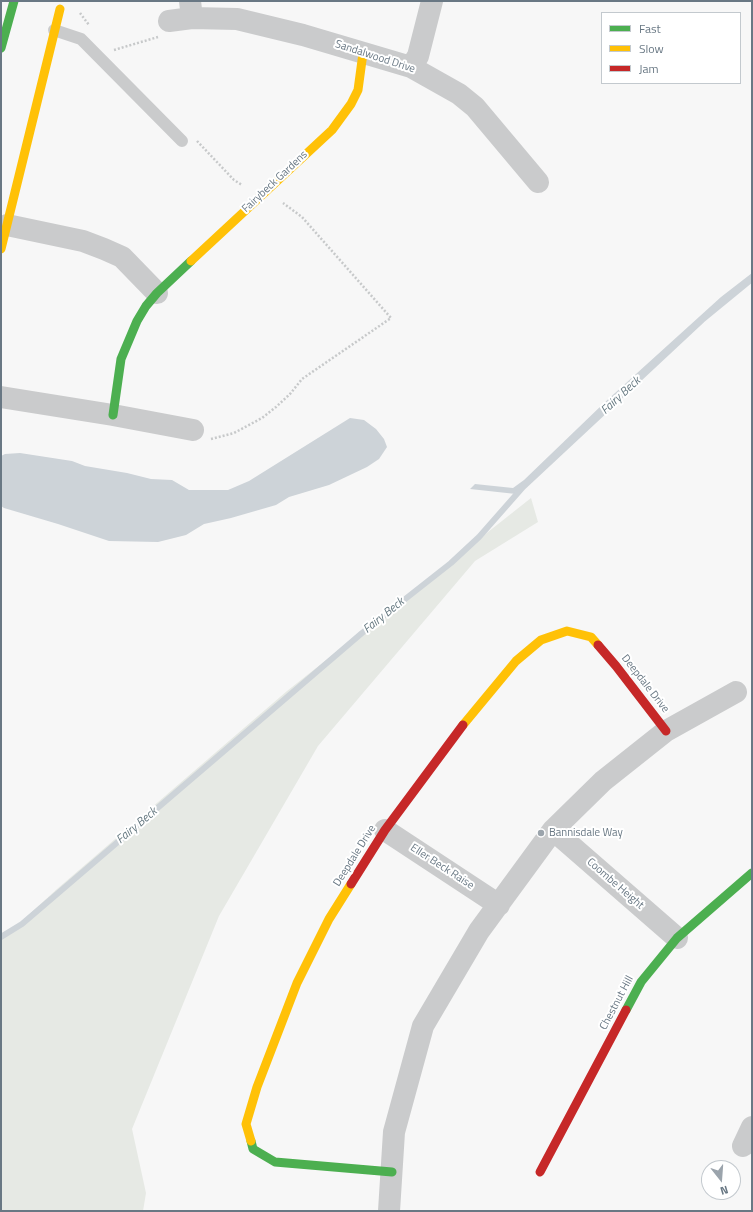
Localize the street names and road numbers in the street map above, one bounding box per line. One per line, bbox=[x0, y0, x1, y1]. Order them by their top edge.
street label: Sandalwood Drive bbox=[333, 38, 417, 76]
street label: Fairybeck Gardens bbox=[240, 148, 310, 216]
street label: Deepdale Drive bbox=[618, 652, 672, 716]
street label: Deepdale Drive bbox=[331, 823, 379, 889]
street label: Eller Beck Raise bbox=[408, 842, 476, 892]
street label: Coombe Height bbox=[584, 856, 646, 912]
street label: Chestnut Hill bbox=[597, 974, 637, 1032]

